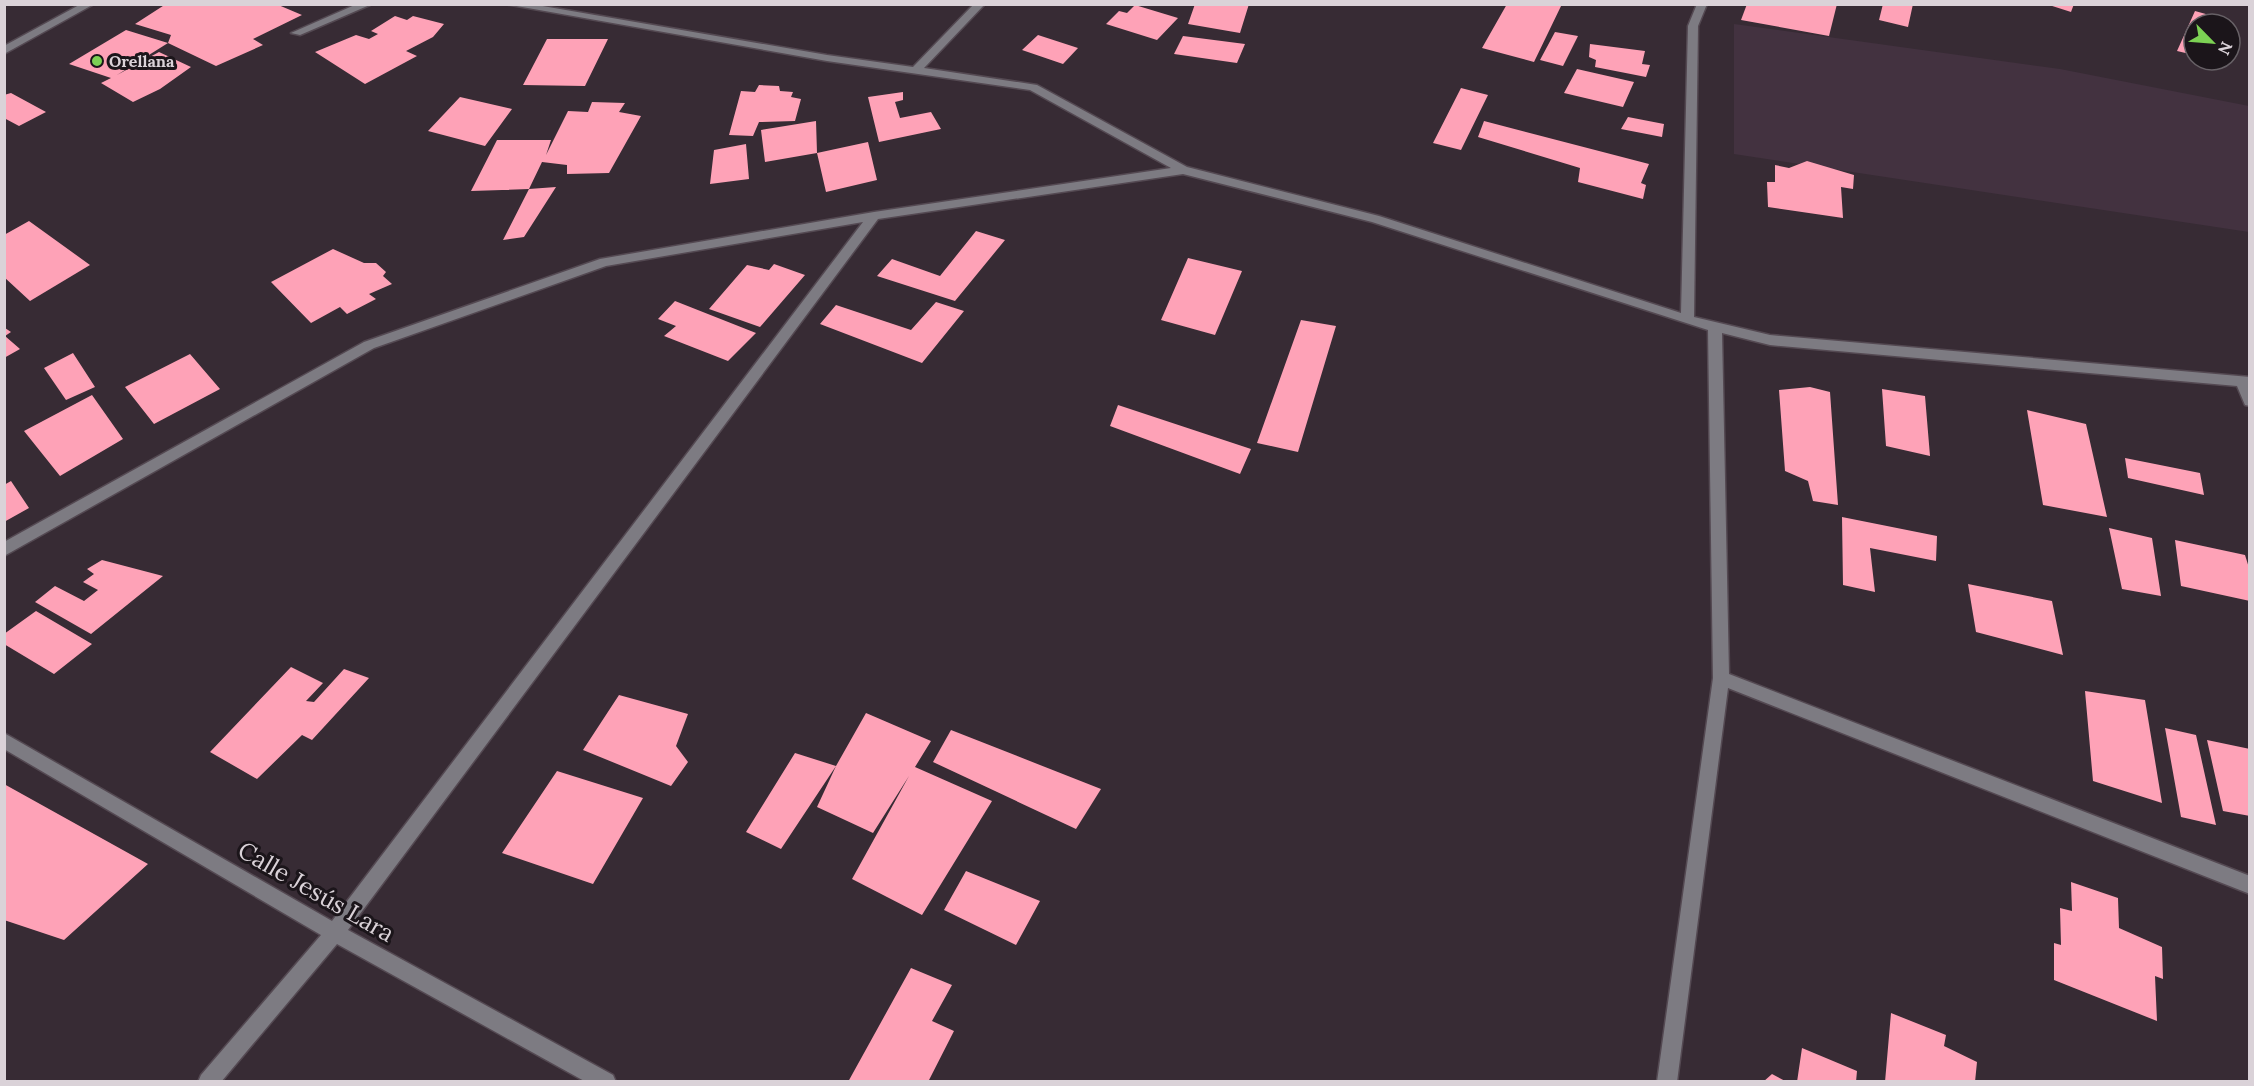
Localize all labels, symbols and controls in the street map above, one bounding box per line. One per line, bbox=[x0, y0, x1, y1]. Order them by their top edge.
north arrow bbox=[2182, 12, 2242, 72]
text: N bbox=[2214, 39, 2237, 58]
place label: Orellana bbox=[109, 51, 175, 71]
marker: Orellana bbox=[90, 54, 104, 68]
street label: Calle Jesús Lara bbox=[233, 834, 400, 949]

